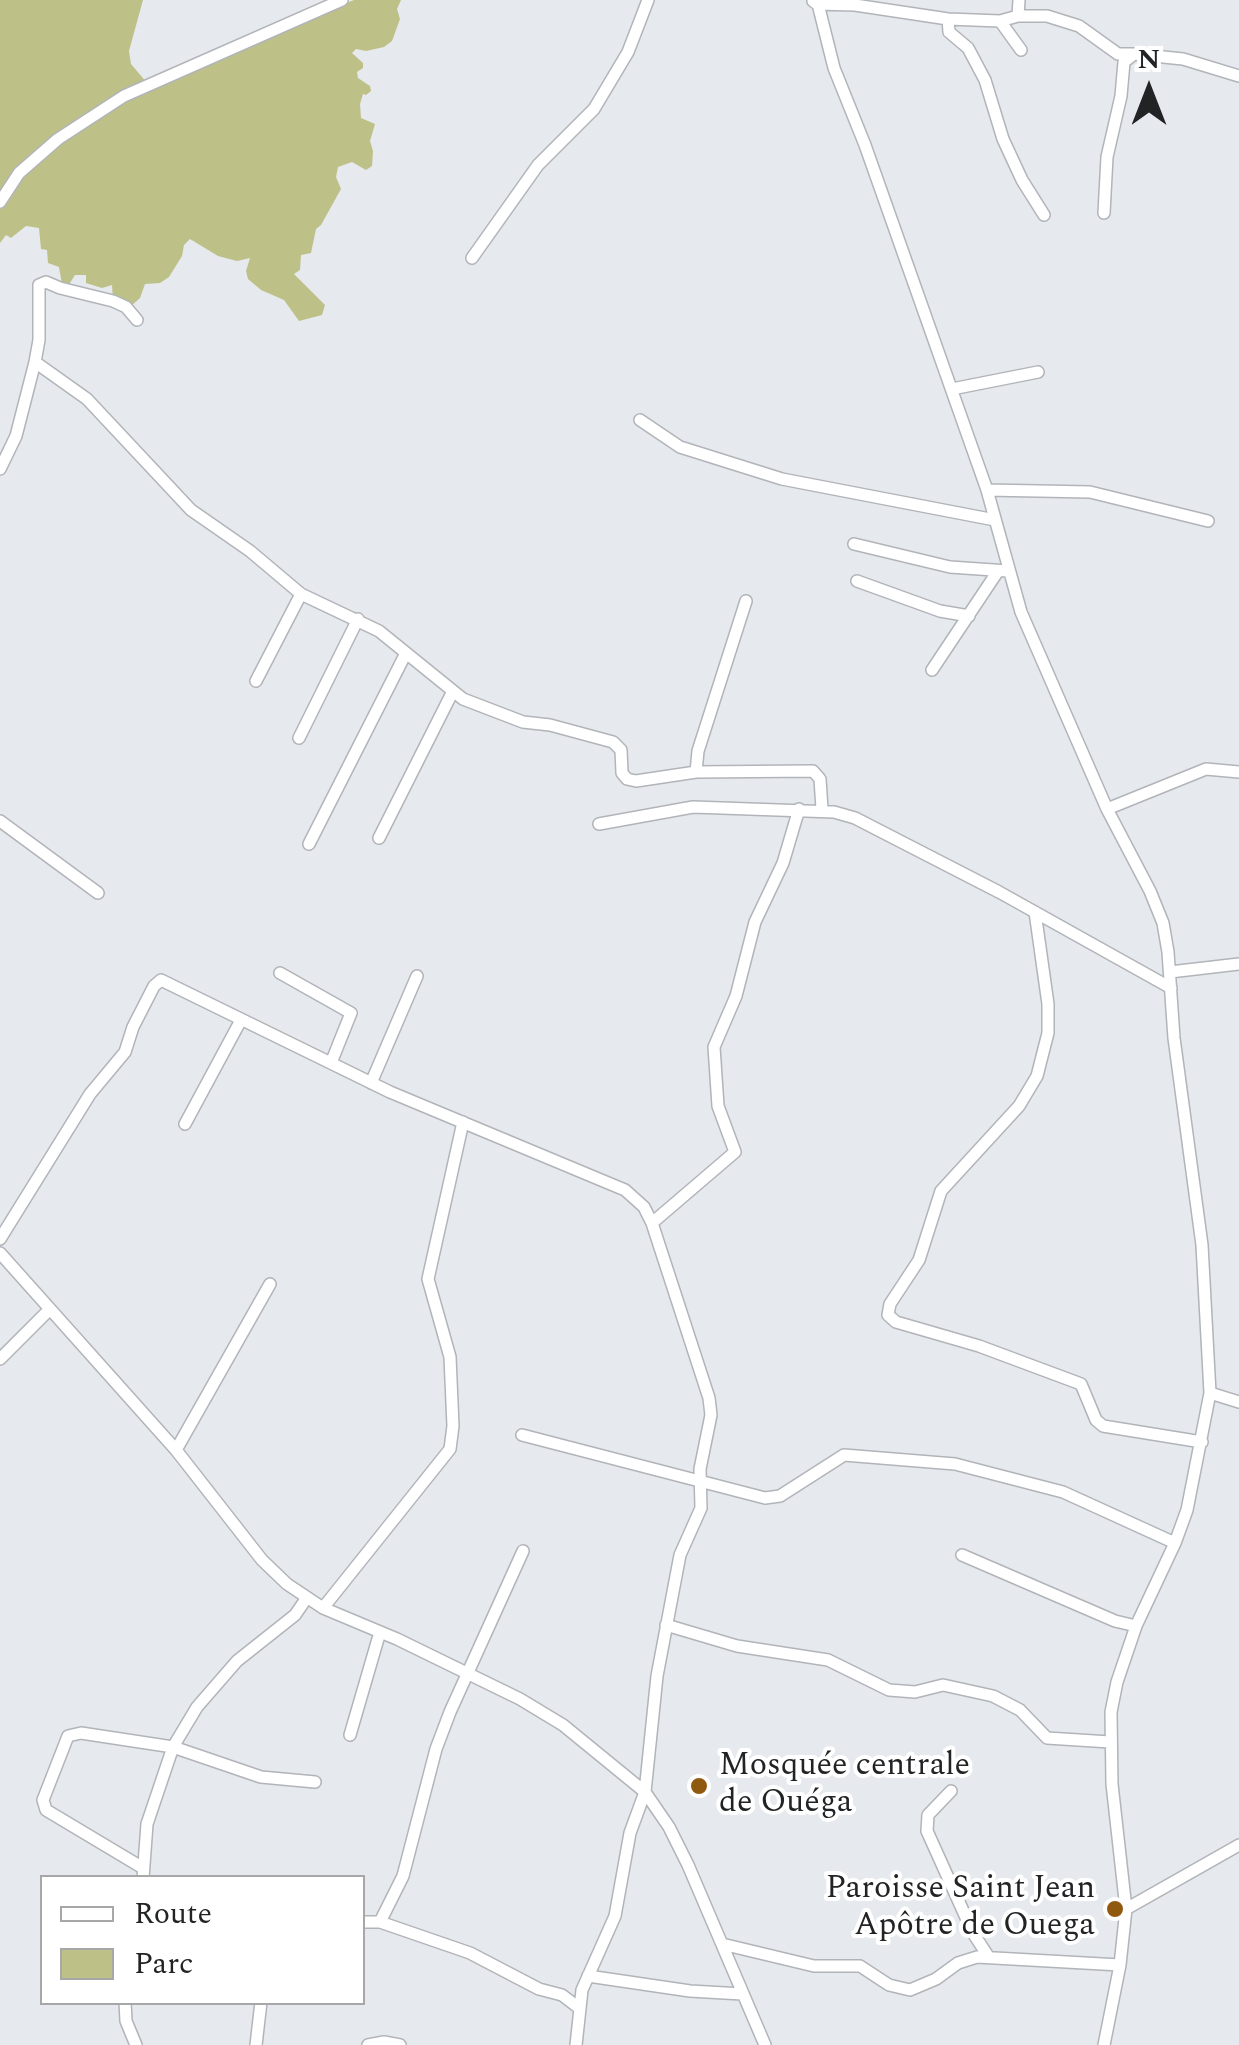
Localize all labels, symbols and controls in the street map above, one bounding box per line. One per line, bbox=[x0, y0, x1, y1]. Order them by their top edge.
text: N bbox=[1138, 38, 1160, 81]
north arrow bbox=[1099, 40, 1199, 140]
place label: Mosquée centrale de Ouéga bbox=[719, 1749, 970, 1824]
marker: Mosquée centrale de Ouéga bbox=[688, 1775, 710, 1797]
place label: Paroisse Saint Jean Apôtre de Ouega bbox=[826, 1872, 1095, 1947]
legend bbox=[40, 1875, 365, 2005]
text: Route bbox=[134, 1891, 212, 1937]
marker: Paroisse Saint Jean Apôtre de Ouega bbox=[1104, 1898, 1126, 1920]
text: Parc bbox=[134, 1941, 194, 1987]

